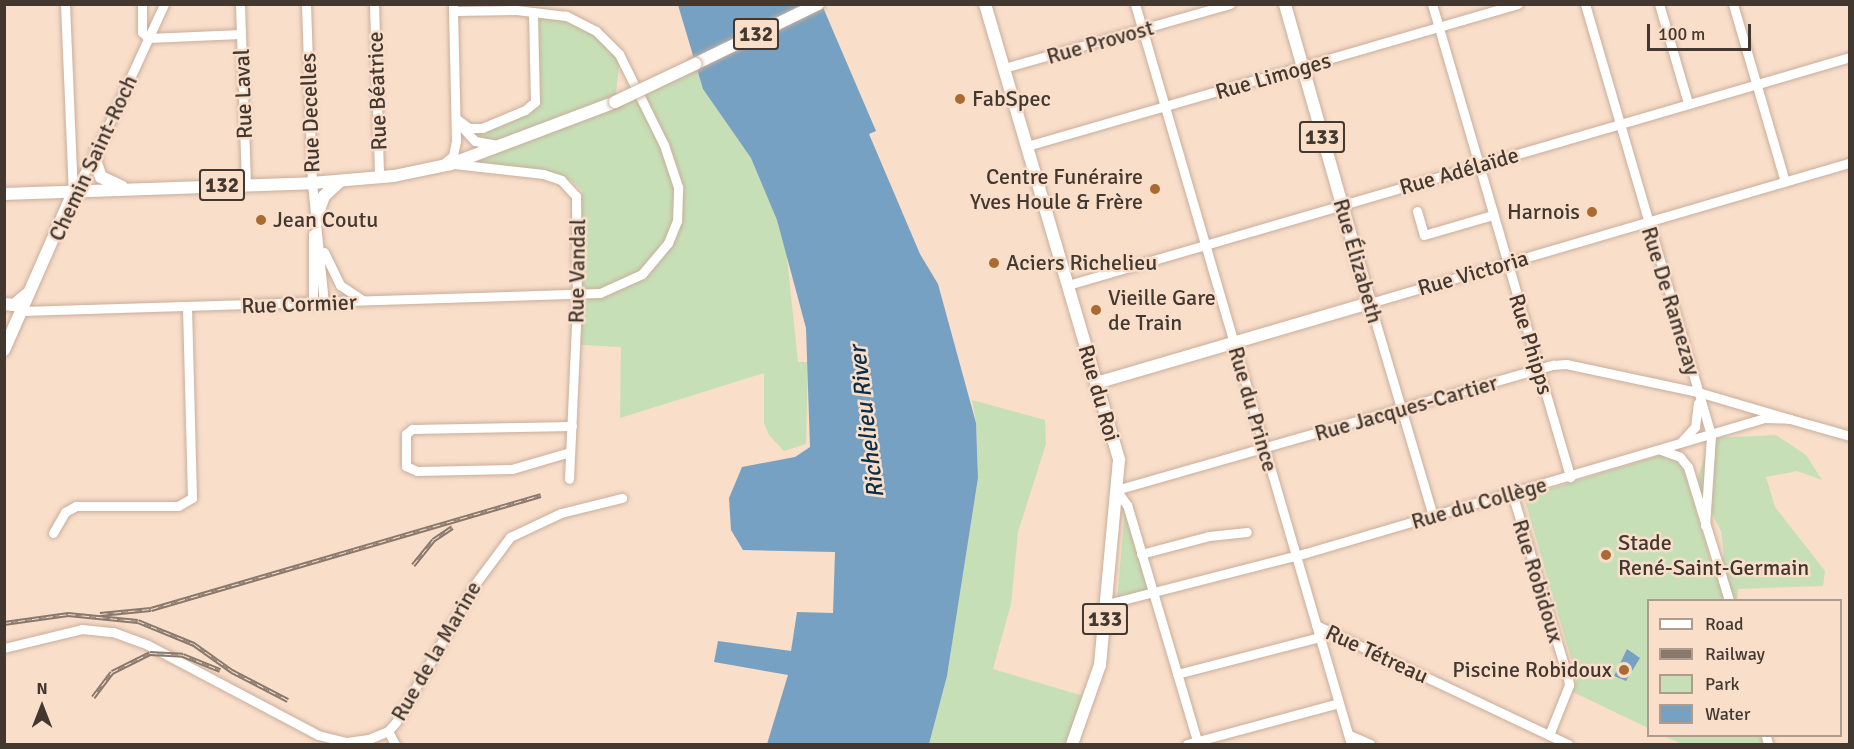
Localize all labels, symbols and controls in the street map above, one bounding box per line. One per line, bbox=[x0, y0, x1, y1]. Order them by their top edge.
scale bar bbox=[1650, 12, 1754, 50]
street label: Rue Provost bbox=[1043, 14, 1157, 70]
road number: 132 bbox=[732, 16, 780, 52]
text: 100 m bbox=[1658, 23, 1705, 45]
street label: Rue Béatrice bbox=[362, 31, 392, 151]
street label: Rue Limoges bbox=[1212, 47, 1334, 105]
street label: Rue Laval bbox=[228, 48, 258, 140]
street label: Rue Decelles bbox=[295, 52, 325, 174]
street label: Chemin Saint-Roch bbox=[43, 71, 143, 245]
place label: FabSpec bbox=[972, 86, 1051, 112]
marker: FabSpec bbox=[953, 92, 967, 106]
road number: 133 bbox=[1298, 119, 1346, 155]
street label: Rue Adélaïde bbox=[1396, 141, 1522, 201]
place label: Centre Funéraire Yves Houle & Frère bbox=[970, 163, 1143, 214]
road number: 132 bbox=[198, 167, 246, 203]
marker: Centre Funéraire Yves Houle & Frère bbox=[1148, 182, 1162, 196]
street label: Rue Élizabeth bbox=[1328, 196, 1388, 326]
place label: Harnois bbox=[1507, 199, 1580, 225]
marker: Harnois bbox=[1585, 205, 1599, 219]
place label: Jean Coutu bbox=[273, 207, 378, 233]
marker: Jean Coutu bbox=[254, 213, 268, 227]
street label: Rue Vandal bbox=[563, 218, 591, 324]
street label: Rue De Ramezay bbox=[1636, 223, 1706, 379]
street label: Rue Victoria bbox=[1415, 245, 1531, 301]
place label: Aciers Richelieu bbox=[1006, 250, 1157, 276]
marker: Aciers Richelieu bbox=[987, 256, 1001, 270]
place label: Vieille Gare de Train bbox=[1108, 284, 1216, 336]
street label: Rue Cormier bbox=[241, 289, 357, 319]
street label: Rue Phipps bbox=[1503, 290, 1559, 398]
marker: Vieille Gare de Train bbox=[1089, 303, 1103, 317]
street label: Rue du Roi bbox=[1073, 342, 1125, 444]
street label: Rue du Prince bbox=[1223, 343, 1283, 475]
water label: Richelieu River bbox=[843, 344, 891, 500]
street label: Rue Jacques-Cartier bbox=[1312, 369, 1500, 447]
street label: Rue du Collège bbox=[1408, 471, 1550, 535]
street label: Rue Robidoux bbox=[1507, 516, 1569, 646]
place label: Stade René-Saint-Germain bbox=[1618, 529, 1809, 580]
marker: Stade René-Saint-Germain bbox=[1599, 548, 1613, 562]
street label: Rue de la Marine bbox=[385, 576, 487, 726]
legend bbox=[1647, 599, 1842, 737]
road number: 133 bbox=[1081, 601, 1129, 637]
text: Road bbox=[1705, 613, 1744, 635]
street label: Rue Tétreau bbox=[1322, 619, 1432, 689]
text: Railway bbox=[1705, 643, 1765, 665]
place label: Piscine Robidoux bbox=[1452, 657, 1612, 683]
marker: Piscine Robidoux bbox=[1617, 663, 1631, 677]
text: Park bbox=[1705, 673, 1740, 695]
north arrow bbox=[12, 677, 72, 737]
text: N bbox=[36, 679, 48, 699]
text: Water bbox=[1705, 703, 1750, 725]

